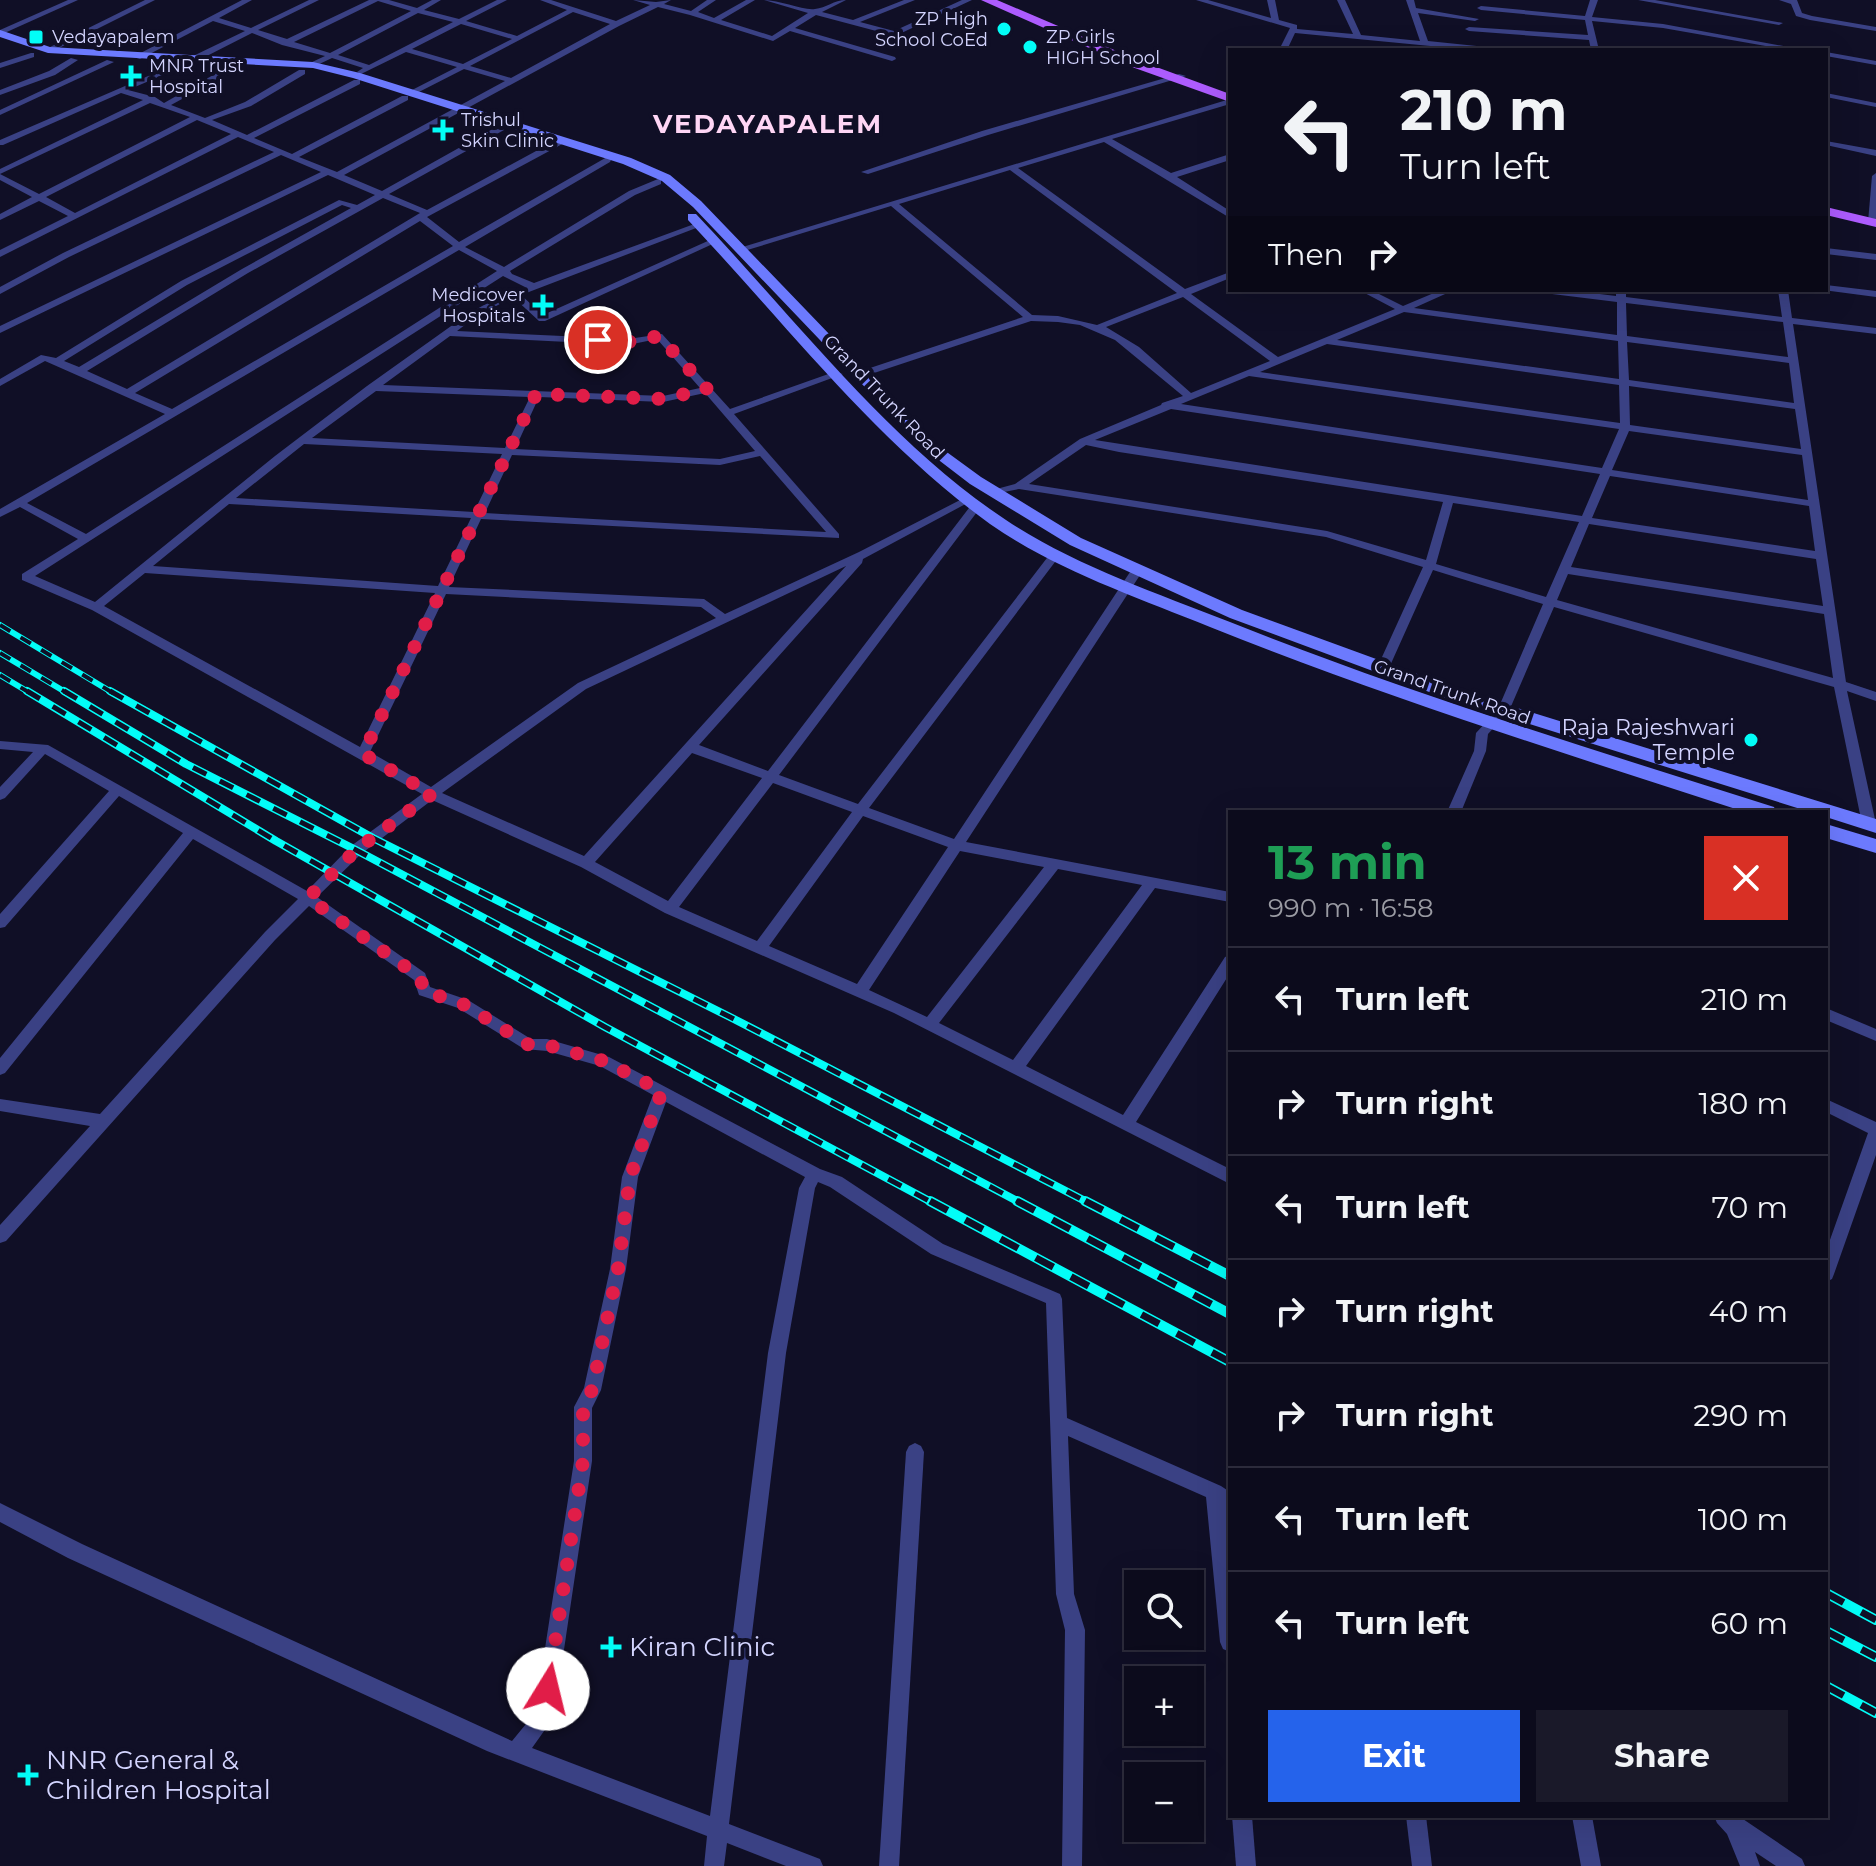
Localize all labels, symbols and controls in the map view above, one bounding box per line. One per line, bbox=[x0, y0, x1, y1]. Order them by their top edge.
place label: ZP High School CoEd bbox=[875, 8, 988, 51]
marker: ZP High School CoEd bbox=[995, 20, 1013, 38]
place label: Vedayapalem bbox=[52, 26, 175, 48]
place label: ZP Girls HIGH School bbox=[1046, 26, 1160, 69]
marker: Vedayapalem bbox=[27, 28, 45, 46]
marker: ZP Girls HIGH School bbox=[1021, 38, 1039, 56]
place label: MNR Trust Hospital bbox=[149, 55, 244, 98]
marker: MNR Trust Hospital bbox=[120, 65, 142, 87]
text: 210 m bbox=[1400, 76, 1568, 144]
icon: left bbox=[1268, 80, 1372, 184]
district label: VEDAYAPALEM bbox=[652, 108, 883, 140]
place label: Trishul Skin Clinic bbox=[461, 109, 554, 152]
marker: Trishul Skin Clinic bbox=[432, 119, 454, 141]
text: Turn left bbox=[1400, 144, 1551, 188]
icon: right bbox=[1360, 232, 1404, 276]
text: Then bbox=[1268, 236, 1344, 273]
place label: Medicover Hospitals bbox=[431, 284, 525, 327]
marker: Medicover Hospitals bbox=[532, 294, 554, 316]
pin bbox=[564, 306, 632, 374]
icon: arrive bbox=[576, 318, 620, 362]
street label: Grand Trunk Road bbox=[819, 330, 949, 464]
street label: Grand Trunk Road bbox=[1371, 655, 1533, 729]
place label: Raja Rajeshwari Temple bbox=[1562, 714, 1735, 766]
marker: Raja Rajeshwari Temple bbox=[1742, 731, 1760, 749]
text: 13 min bbox=[1268, 833, 1427, 891]
button: close bbox=[1704, 836, 1788, 920]
text: 990 m · 16:58 bbox=[1268, 892, 1434, 924]
icon: left bbox=[1268, 977, 1312, 1021]
text: Turn left bbox=[1336, 981, 1469, 1018]
text: 210 m bbox=[1701, 981, 1788, 1018]
icon: right bbox=[1268, 1081, 1312, 1125]
text: Turn right bbox=[1336, 1085, 1493, 1122]
text: 180 m bbox=[1698, 1085, 1788, 1122]
icon: left bbox=[1268, 1185, 1312, 1229]
text: Turn left bbox=[1336, 1189, 1469, 1226]
text: 70 m bbox=[1711, 1189, 1788, 1226]
icon: right bbox=[1268, 1289, 1312, 1333]
text: Turn right bbox=[1336, 1293, 1493, 1330]
text: 40 m bbox=[1709, 1293, 1788, 1330]
icon: right bbox=[1268, 1393, 1312, 1437]
text: Turn right bbox=[1336, 1397, 1493, 1434]
text: 290 m bbox=[1693, 1397, 1788, 1434]
icon: left bbox=[1268, 1497, 1312, 1541]
text: Turn left bbox=[1336, 1501, 1469, 1538]
text: 100 m bbox=[1698, 1501, 1788, 1538]
map controls bbox=[1124, 1570, 1204, 1842]
button: search bbox=[1124, 1570, 1204, 1650]
icon: left bbox=[1268, 1601, 1312, 1645]
text: Turn left bbox=[1336, 1605, 1469, 1642]
text: 60 m bbox=[1710, 1605, 1788, 1642]
place label: Kiran Clinic bbox=[629, 1631, 775, 1663]
marker: Kiran Clinic bbox=[600, 1636, 622, 1658]
position arrow bbox=[506, 1647, 590, 1731]
button: + bbox=[1124, 1666, 1204, 1746]
button: Exit bbox=[1268, 1710, 1520, 1802]
button: Share bbox=[1536, 1710, 1788, 1802]
place label: NNR General & Children Hospital bbox=[46, 1744, 271, 1806]
button: − bbox=[1124, 1762, 1204, 1842]
marker: NNR General & Children Hospital bbox=[17, 1764, 39, 1786]

